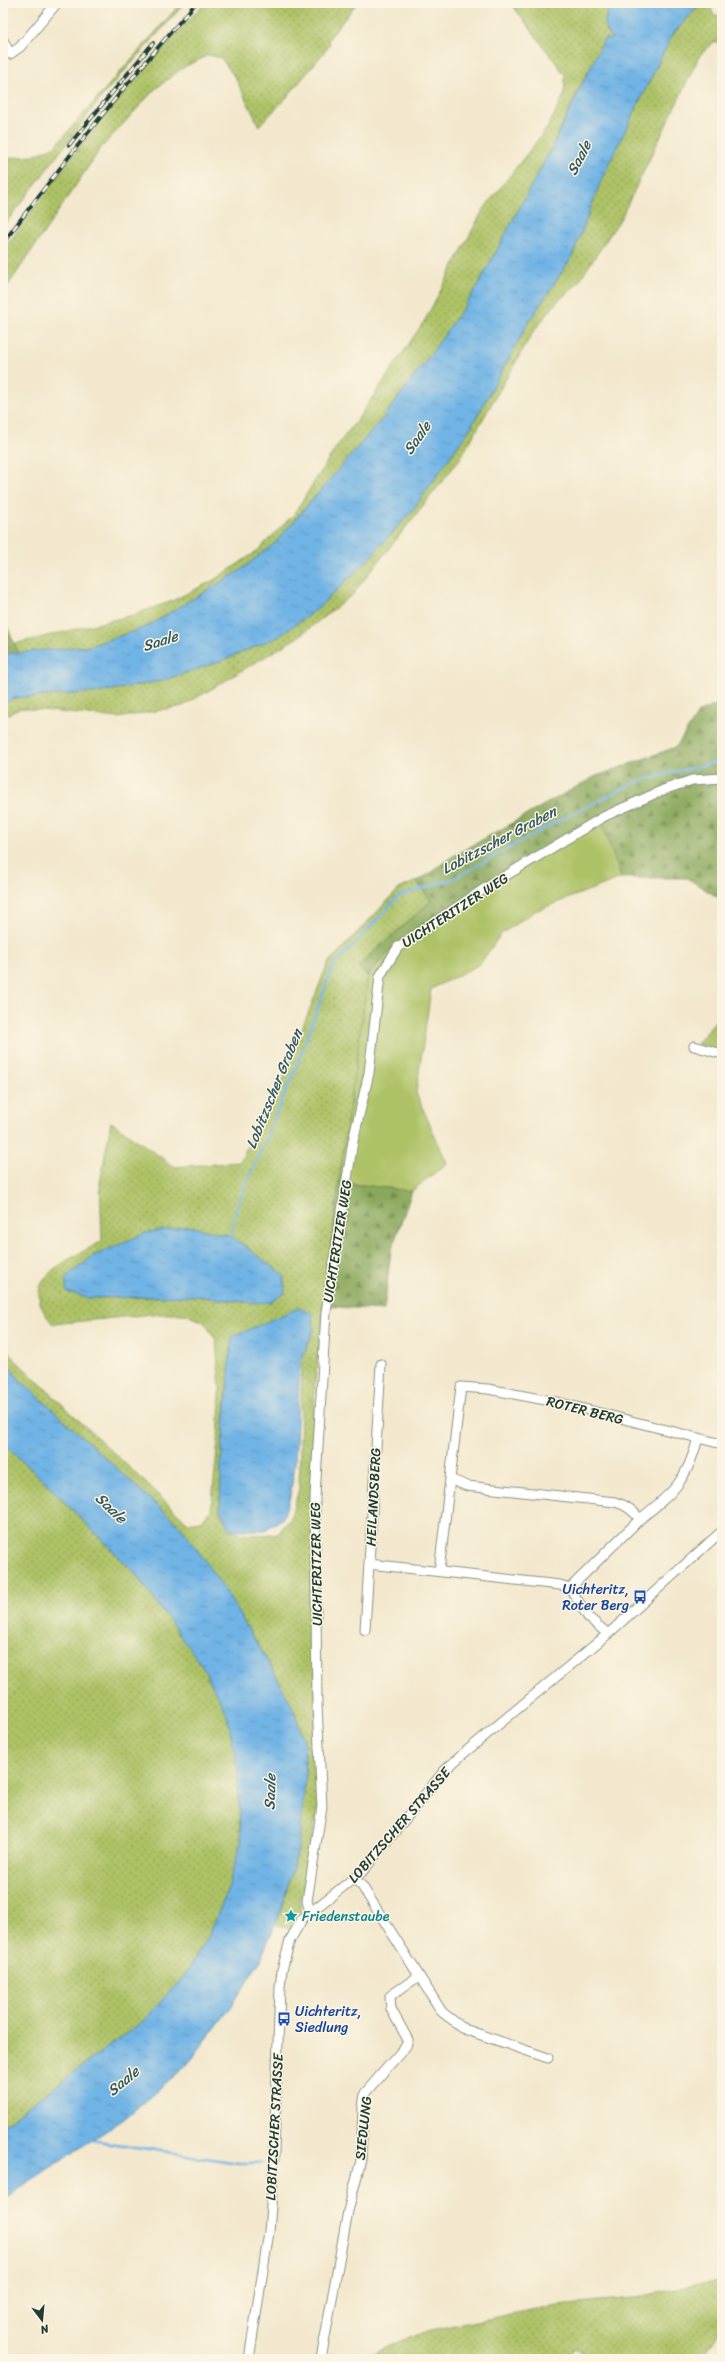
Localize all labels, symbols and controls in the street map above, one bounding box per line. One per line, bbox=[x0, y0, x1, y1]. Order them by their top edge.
water label: Saale bbox=[559, 134, 600, 180]
water label: Saale bbox=[396, 414, 439, 460]
water label: Saale bbox=[139, 623, 183, 659]
water label: Lobitzscher Graben bbox=[437, 798, 563, 881]
street label: UICHTERITZER WEG bbox=[397, 866, 514, 955]
water label: Lobitzscher Graben bbox=[238, 1024, 311, 1153]
street label: UICHTERITZER WEG bbox=[315, 1178, 360, 1304]
street label: ROTER BERG bbox=[544, 1389, 626, 1432]
street label: HEILANDSBERG bbox=[358, 1447, 389, 1547]
water label: Saale bbox=[89, 1486, 134, 1531]
street label: UICHTERITZER WEG bbox=[303, 1502, 330, 1626]
place label: Uichteritz, Roter Berg bbox=[562, 1577, 629, 1618]
bus stop icon: Uichteritz, Roter Berg bbox=[632, 1589, 648, 1605]
street label: LOBITZSCHER STRASSE bbox=[342, 1761, 458, 1889]
water label: Saale bbox=[256, 1772, 284, 1810]
place label: Friedenstaube bbox=[302, 1904, 390, 1929]
place icon: Friedenstaube bbox=[283, 1908, 299, 1924]
place label: Uichteritz, Siedlung bbox=[295, 1999, 361, 2040]
bus stop icon: Uichteritz, Siedlung bbox=[276, 2011, 292, 2027]
street label: LOBITZSCHER STRASSE bbox=[258, 2052, 291, 2201]
water label: Saale bbox=[101, 2058, 146, 2103]
street label: SIEDLUNG bbox=[348, 2095, 379, 2161]
north arrow bbox=[22, 2300, 62, 2340]
text: N bbox=[38, 2319, 52, 2339]

